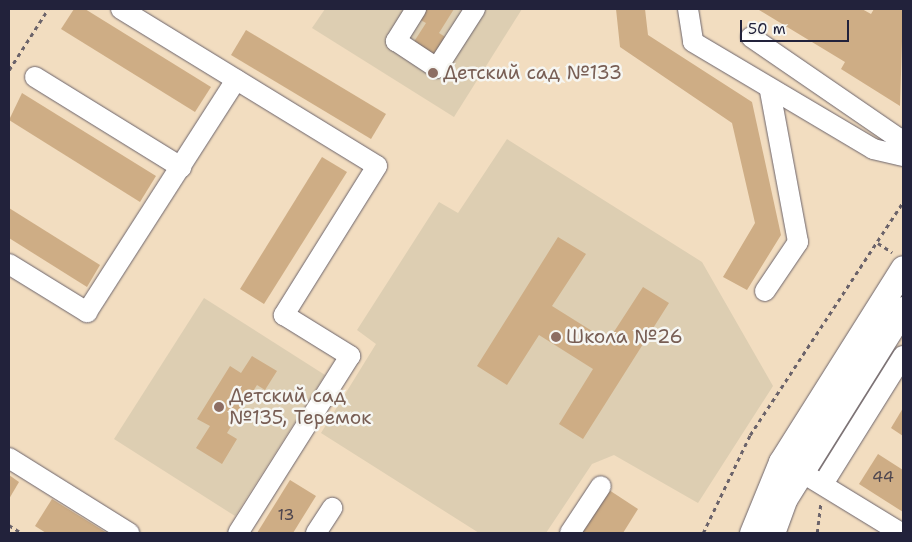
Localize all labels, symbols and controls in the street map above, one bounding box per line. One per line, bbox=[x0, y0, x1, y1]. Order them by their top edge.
scale bar bbox=[742, 10, 851, 42]
text: 50 m bbox=[748, 19, 786, 39]
place label: Детский сад №133 bbox=[443, 62, 622, 84]
marker: Детский сад №133 bbox=[427, 67, 439, 79]
place label: Школа №26 bbox=[566, 326, 683, 348]
marker: Школа №26 bbox=[550, 331, 562, 343]
place label: Детский сад №135, Теремок bbox=[229, 385, 372, 429]
marker: Детский сад №135, Теремок bbox=[213, 401, 225, 413]
house number: 44 bbox=[872, 467, 894, 487]
house number: 13 bbox=[277, 505, 295, 525]

